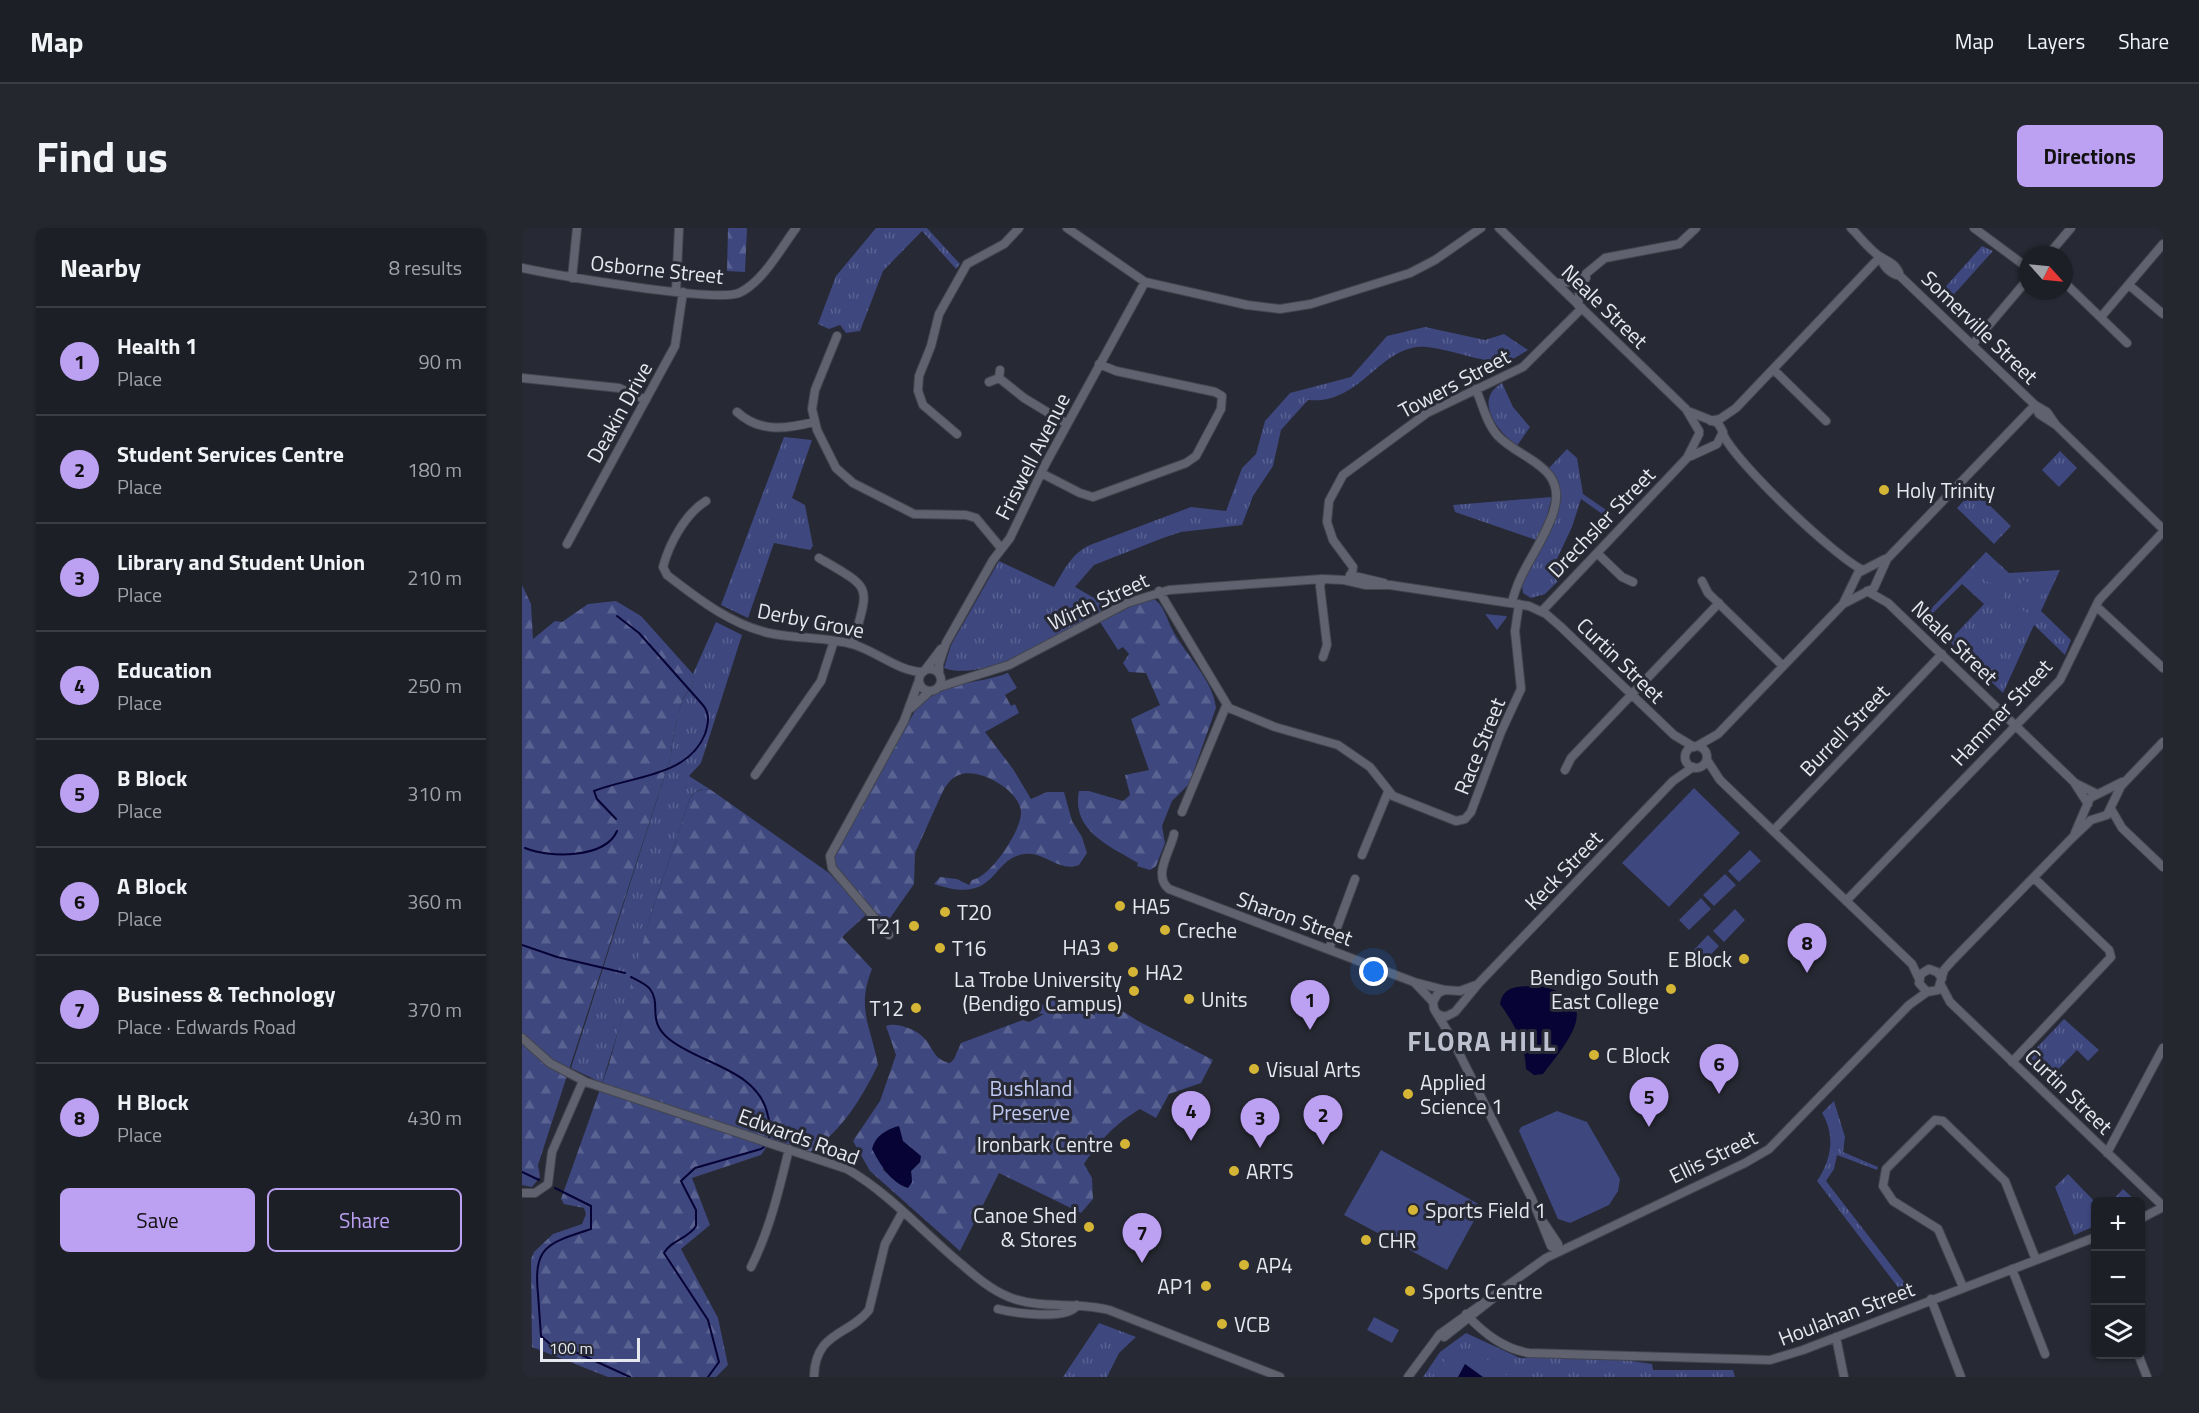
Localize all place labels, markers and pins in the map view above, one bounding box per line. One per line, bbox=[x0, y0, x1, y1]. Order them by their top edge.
place label: Holy Trinity bbox=[1896, 474, 1995, 506]
marker: Holy Trinity bbox=[1877, 483, 1891, 497]
place label: HA5 bbox=[1132, 890, 1170, 922]
place label: T20 bbox=[957, 896, 992, 928]
marker: HA5 bbox=[1113, 899, 1127, 913]
marker: T20 bbox=[938, 905, 952, 919]
place label: T21 bbox=[867, 910, 902, 942]
place label: Creche bbox=[1177, 914, 1237, 946]
marker: T21 bbox=[907, 919, 921, 933]
marker: Creche bbox=[1158, 923, 1172, 937]
pin: 8 bbox=[1788, 924, 1826, 973]
place label: HA3 bbox=[1063, 931, 1101, 963]
place label: T16 bbox=[952, 932, 987, 964]
marker: HA3 bbox=[1106, 940, 1120, 954]
marker: T16 bbox=[933, 941, 947, 955]
place label: E Block bbox=[1668, 943, 1732, 975]
marker: E Block bbox=[1737, 952, 1751, 966]
place label: HA2 bbox=[1145, 956, 1183, 988]
place label: Bendigo South East College bbox=[1530, 961, 1659, 1017]
place label: La Trobe University (Bendigo Campus) bbox=[954, 963, 1122, 1019]
marker: HA2 bbox=[1126, 965, 1140, 979]
pin: 1 bbox=[1290, 980, 1330, 1030]
marker: Bendigo South East College bbox=[1664, 982, 1678, 996]
place label: Units bbox=[1201, 983, 1248, 1015]
marker: La Trobe University (Bendigo Campus) bbox=[1127, 984, 1141, 998]
place label: T12 bbox=[869, 992, 904, 1024]
marker: Units bbox=[1182, 992, 1196, 1006]
marker: T12 bbox=[909, 1001, 923, 1015]
place label: C Block bbox=[1606, 1039, 1670, 1071]
pin: 6 bbox=[1700, 1044, 1738, 1094]
marker: C Block bbox=[1587, 1048, 1601, 1062]
place label: Visual Arts bbox=[1266, 1053, 1361, 1085]
marker: Visual Arts bbox=[1247, 1062, 1261, 1076]
place label: Applied Science 1 bbox=[1420, 1066, 1503, 1122]
pin: 5 bbox=[1630, 1078, 1668, 1127]
marker: Applied Science 1 bbox=[1401, 1087, 1415, 1101]
pin: 4 bbox=[1172, 1092, 1210, 1141]
pin: 2 bbox=[1304, 1096, 1342, 1145]
pin: 3 bbox=[1240, 1098, 1280, 1148]
place label: Ironbark Centre bbox=[977, 1128, 1113, 1160]
marker: Ironbark Centre bbox=[1118, 1137, 1132, 1151]
place label: ARTS bbox=[1246, 1155, 1294, 1187]
marker: ARTS bbox=[1227, 1164, 1241, 1178]
place label: Sports Field 1 bbox=[1425, 1194, 1546, 1226]
place label: Canoe Shed & Stores bbox=[973, 1199, 1077, 1255]
marker: Sports Field 1 bbox=[1406, 1203, 1420, 1217]
pin: 7 bbox=[1122, 1214, 1162, 1263]
marker: Canoe Shed & Stores bbox=[1082, 1220, 1096, 1234]
place label: CHR bbox=[1378, 1224, 1417, 1256]
marker: CHR bbox=[1359, 1233, 1373, 1247]
place label: AP4 bbox=[1256, 1249, 1293, 1281]
marker: AP4 bbox=[1237, 1258, 1251, 1272]
place label: AP1 bbox=[1157, 1270, 1194, 1302]
place label: Sports Centre bbox=[1422, 1275, 1543, 1307]
marker: AP1 bbox=[1199, 1279, 1213, 1293]
marker: Sports Centre bbox=[1403, 1284, 1417, 1298]
place label: VCB bbox=[1234, 1308, 1270, 1340]
marker: VCB bbox=[1215, 1317, 1229, 1331]

